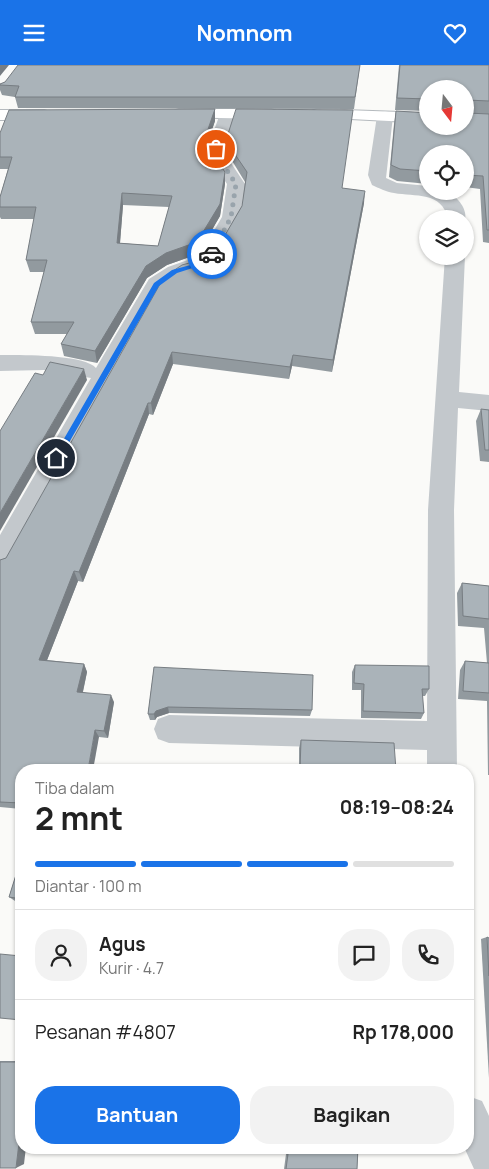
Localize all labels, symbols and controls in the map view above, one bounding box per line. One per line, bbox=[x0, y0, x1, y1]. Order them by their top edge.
text: Nomnom bbox=[196, 18, 293, 48]
icon: menu bbox=[20, 19, 48, 47]
icon: heart bbox=[441, 19, 469, 47]
north arrow bbox=[419, 80, 474, 135]
map controls bbox=[419, 80, 474, 265]
pin bbox=[195, 128, 237, 170]
icon: bag bbox=[202, 135, 230, 163]
button: locate bbox=[419, 145, 474, 200]
button: layers bbox=[419, 210, 474, 265]
courier bbox=[187, 229, 237, 279]
icon: car bbox=[198, 240, 226, 268]
pin bbox=[35, 437, 77, 479]
icon: home bbox=[42, 444, 70, 472]
text: Tiba dalam bbox=[35, 777, 114, 799]
text: 08:19–08:24 bbox=[340, 794, 454, 820]
text: 2 mnt bbox=[35, 796, 123, 840]
text: Diantar · 100 m bbox=[35, 875, 142, 897]
button: person bbox=[35, 929, 87, 981]
button: chat bbox=[338, 929, 390, 981]
button: phone bbox=[402, 929, 454, 981]
text: Agus bbox=[99, 931, 146, 957]
text: Kurir · 4.7 bbox=[99, 957, 164, 979]
text: Pesanan #4807 bbox=[35, 1019, 176, 1045]
text: Rp 178,000 bbox=[353, 1019, 454, 1045]
button: Bantuan bbox=[35, 1086, 240, 1144]
button: Bagikan bbox=[250, 1086, 454, 1144]

